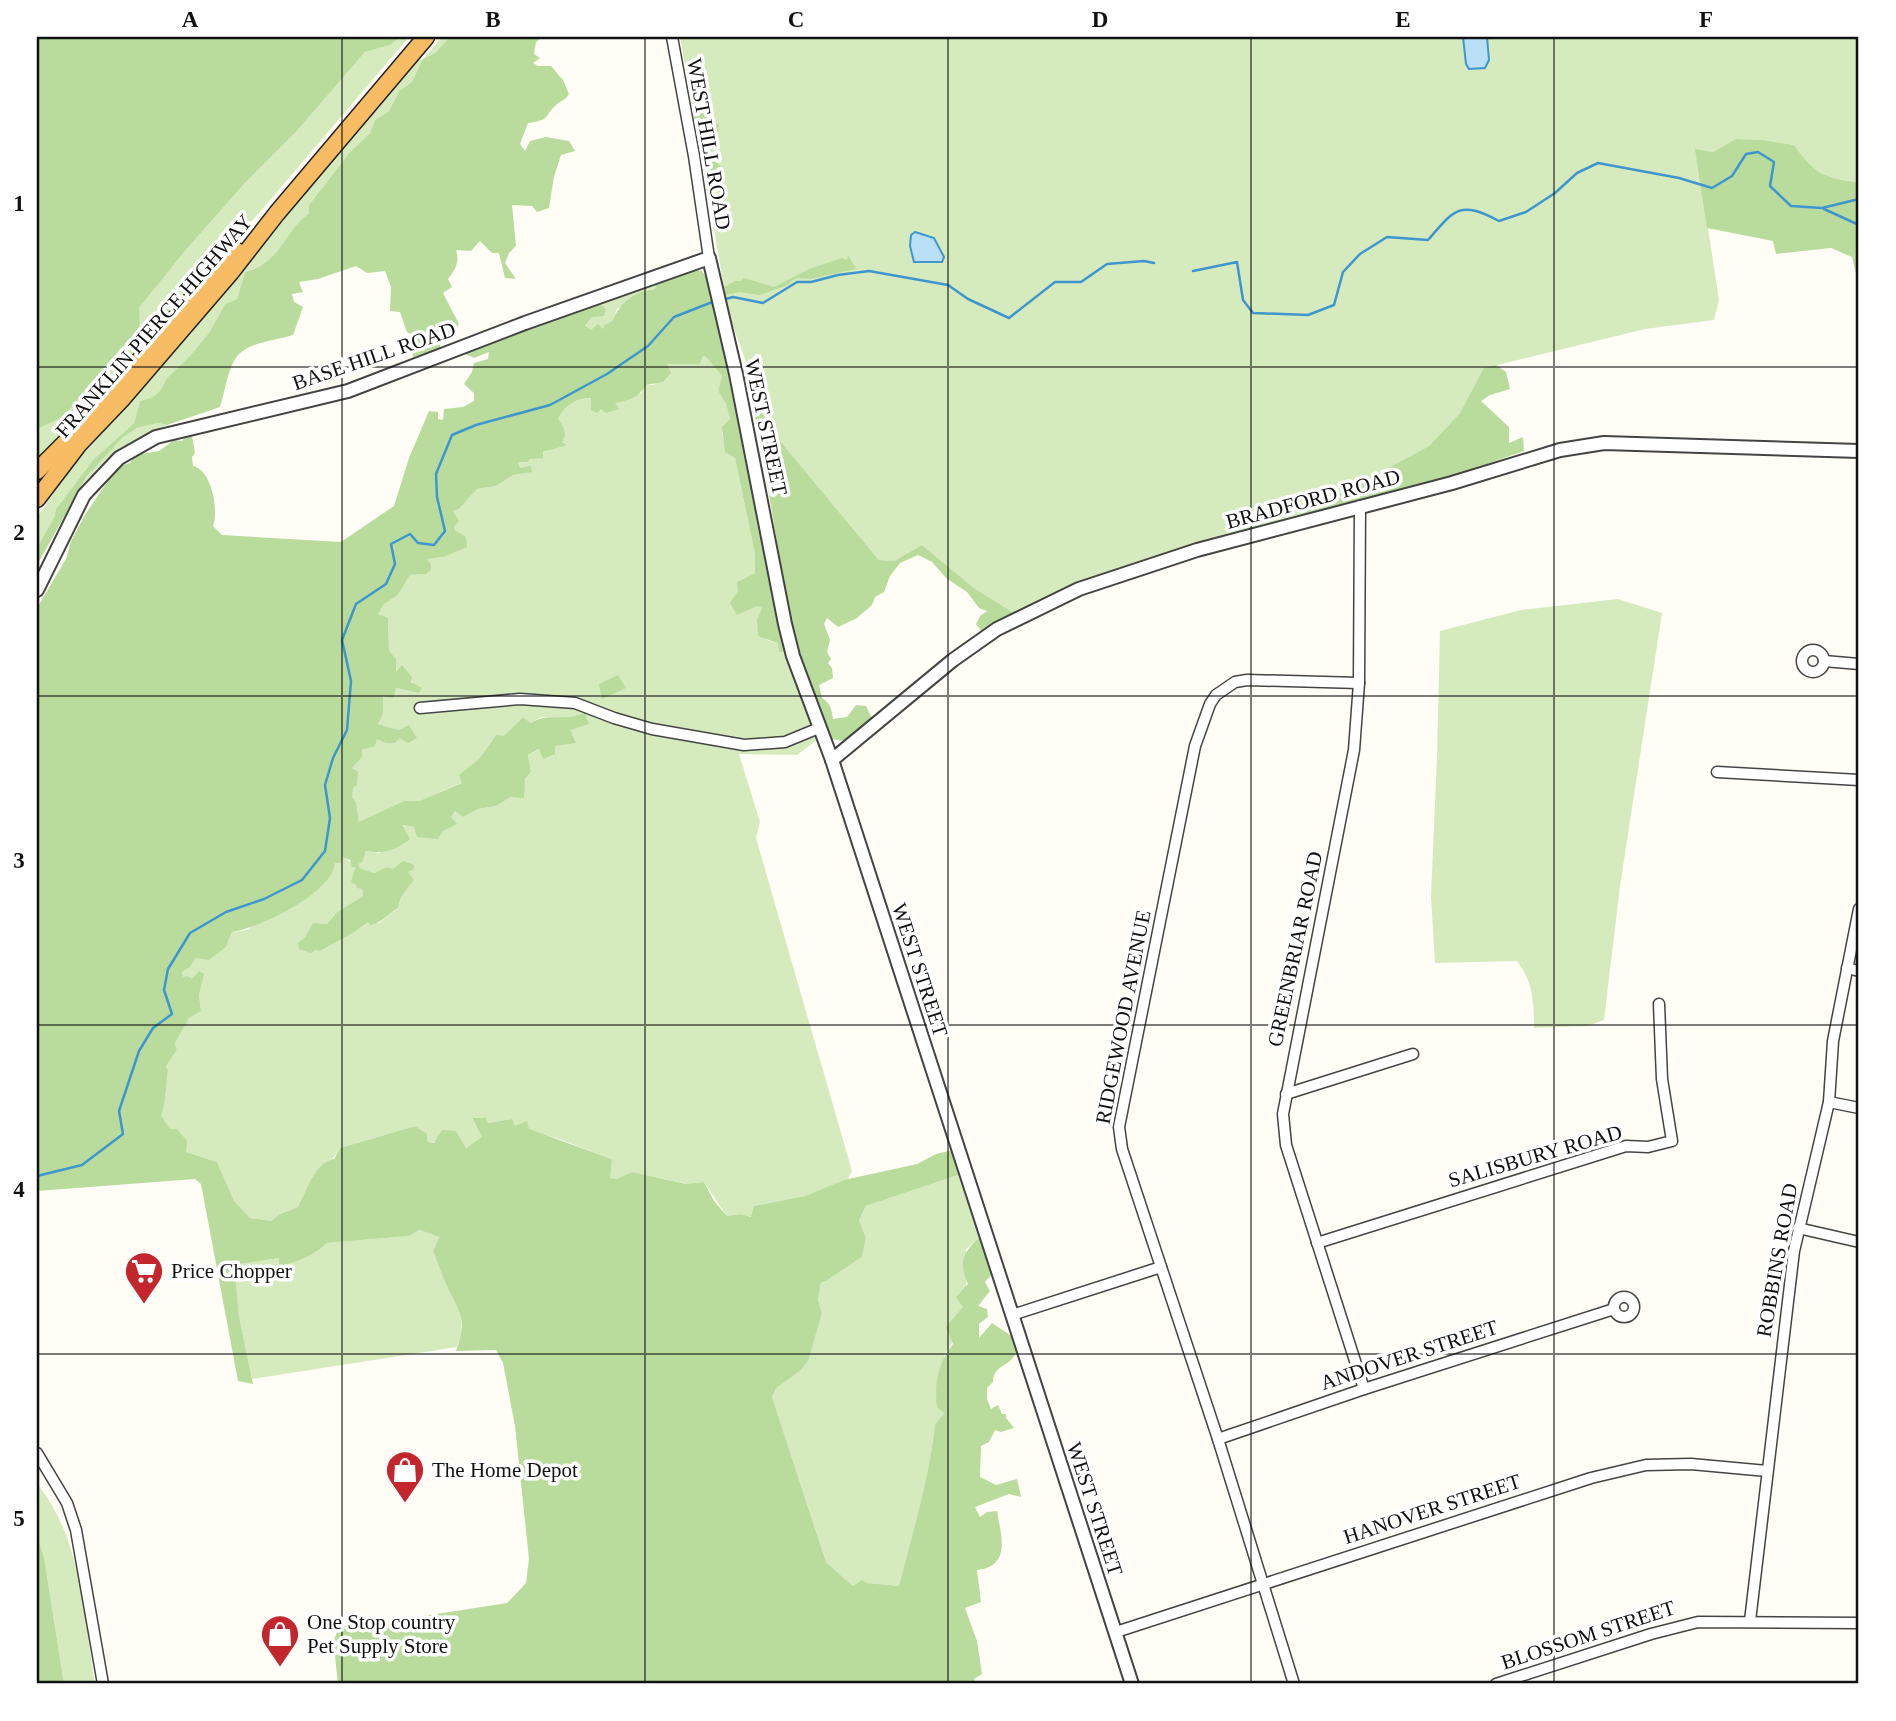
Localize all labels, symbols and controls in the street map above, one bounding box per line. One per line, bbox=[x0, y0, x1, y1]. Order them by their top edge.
text: A bbox=[182, 7, 199, 32]
text: B bbox=[485, 7, 501, 32]
text: C bbox=[788, 7, 804, 32]
text: D bbox=[1092, 7, 1108, 32]
text: E bbox=[1395, 7, 1411, 32]
text: F bbox=[1699, 7, 1713, 32]
street label: WEST HILL ROAD bbox=[682, 56, 736, 232]
text: 1 bbox=[13, 191, 25, 216]
street label: FRANKLIN PIERCE HIGHWAY bbox=[51, 210, 257, 442]
street label: BASE HILL ROAD bbox=[289, 317, 459, 395]
street label: WEST STREET bbox=[740, 357, 792, 498]
street label: BRADFORD ROAD bbox=[1223, 464, 1403, 534]
text: 2 bbox=[13, 520, 25, 545]
text: 3 bbox=[13, 848, 25, 873]
street label: GREENBRIAR ROAD bbox=[1263, 849, 1327, 1049]
street label: WEST STREET bbox=[887, 900, 953, 1040]
street label: RIDGEWOOD AVENUE bbox=[1090, 908, 1156, 1126]
street label: SALISBURY ROAD bbox=[1445, 1120, 1625, 1192]
text: 4 bbox=[13, 1177, 25, 1202]
street label: ROBBINS ROAD bbox=[1752, 1181, 1802, 1339]
supermarket icon: Price Chopper bbox=[123, 1250, 165, 1305]
place label: Price Chopper bbox=[171, 1259, 292, 1283]
street label: ANDOVER STREET bbox=[1317, 1315, 1501, 1395]
street label: WEST STREET bbox=[1062, 1439, 1128, 1579]
shop icon: The Home Depot bbox=[384, 1449, 426, 1504]
place label: The Home Depot bbox=[432, 1458, 578, 1482]
street label: HANOVER STREET bbox=[1340, 1469, 1524, 1549]
text: 5 bbox=[13, 1506, 25, 1531]
street label: BLOSSOM STREET bbox=[1498, 1596, 1678, 1674]
place label: One Stop country Pet Supply Store bbox=[307, 1610, 456, 1658]
shop icon: One Stop country Pet Supply Store bbox=[259, 1613, 301, 1668]

